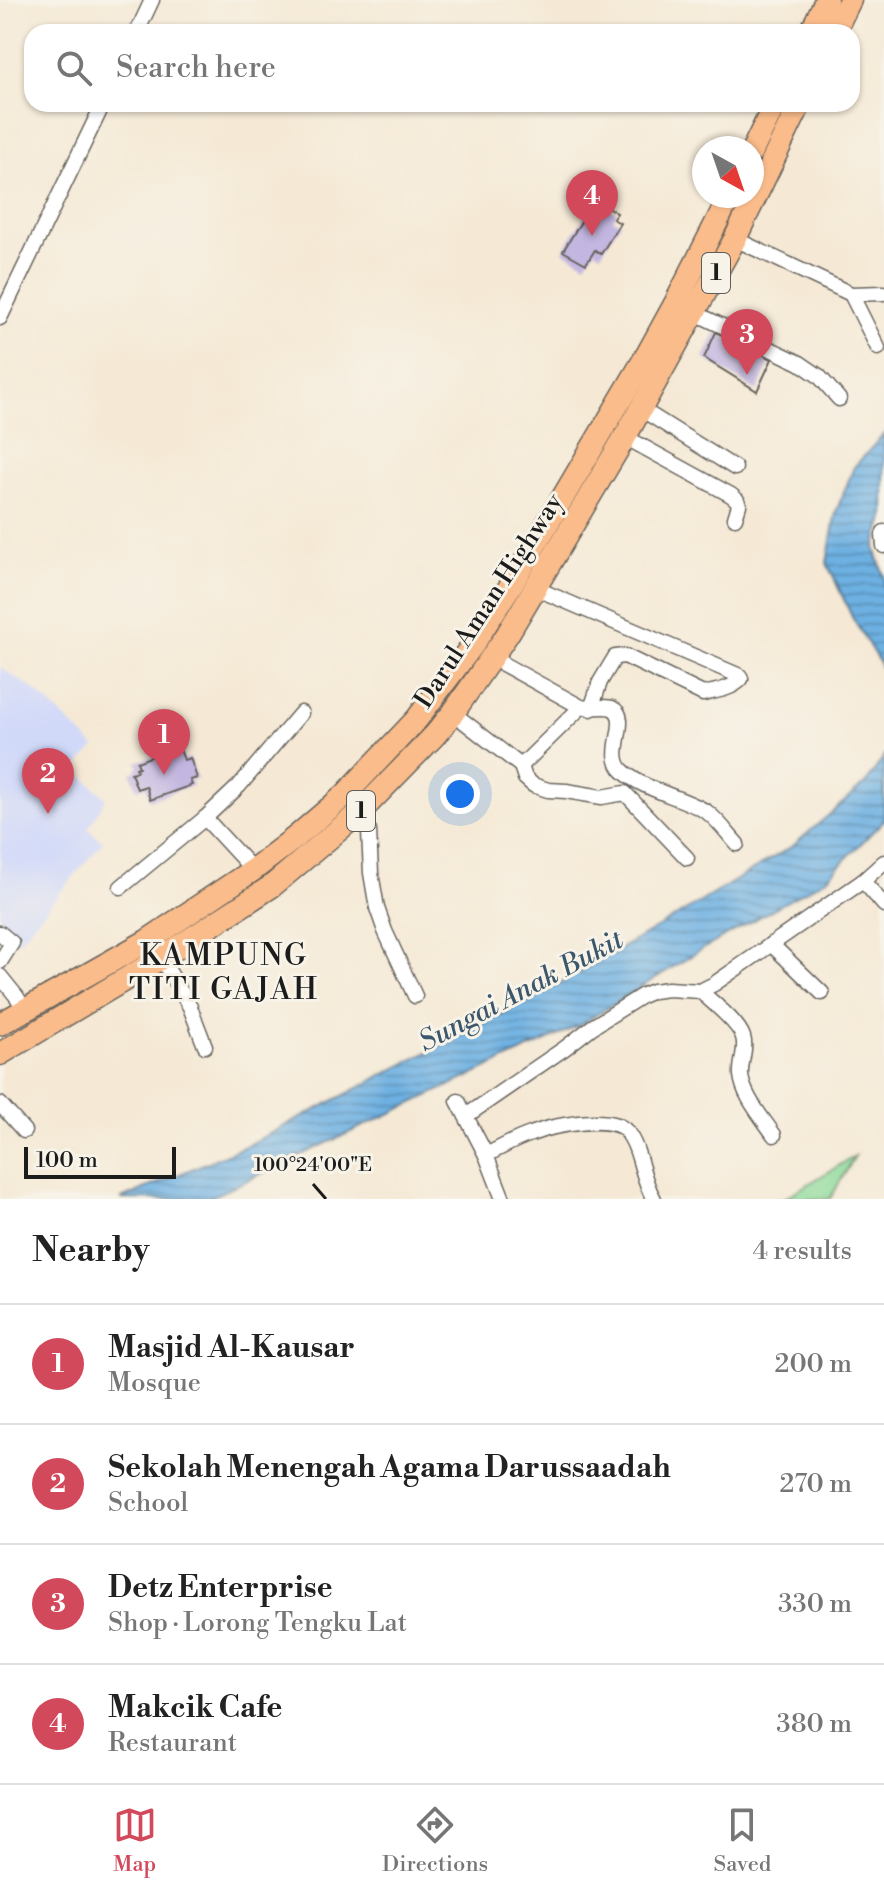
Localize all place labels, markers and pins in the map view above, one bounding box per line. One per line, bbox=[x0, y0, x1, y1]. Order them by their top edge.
pin: 4 bbox=[566, 170, 618, 236]
pin: 3 bbox=[721, 309, 773, 375]
pin: 1 bbox=[138, 709, 190, 775]
pin: 2 bbox=[22, 748, 74, 814]

